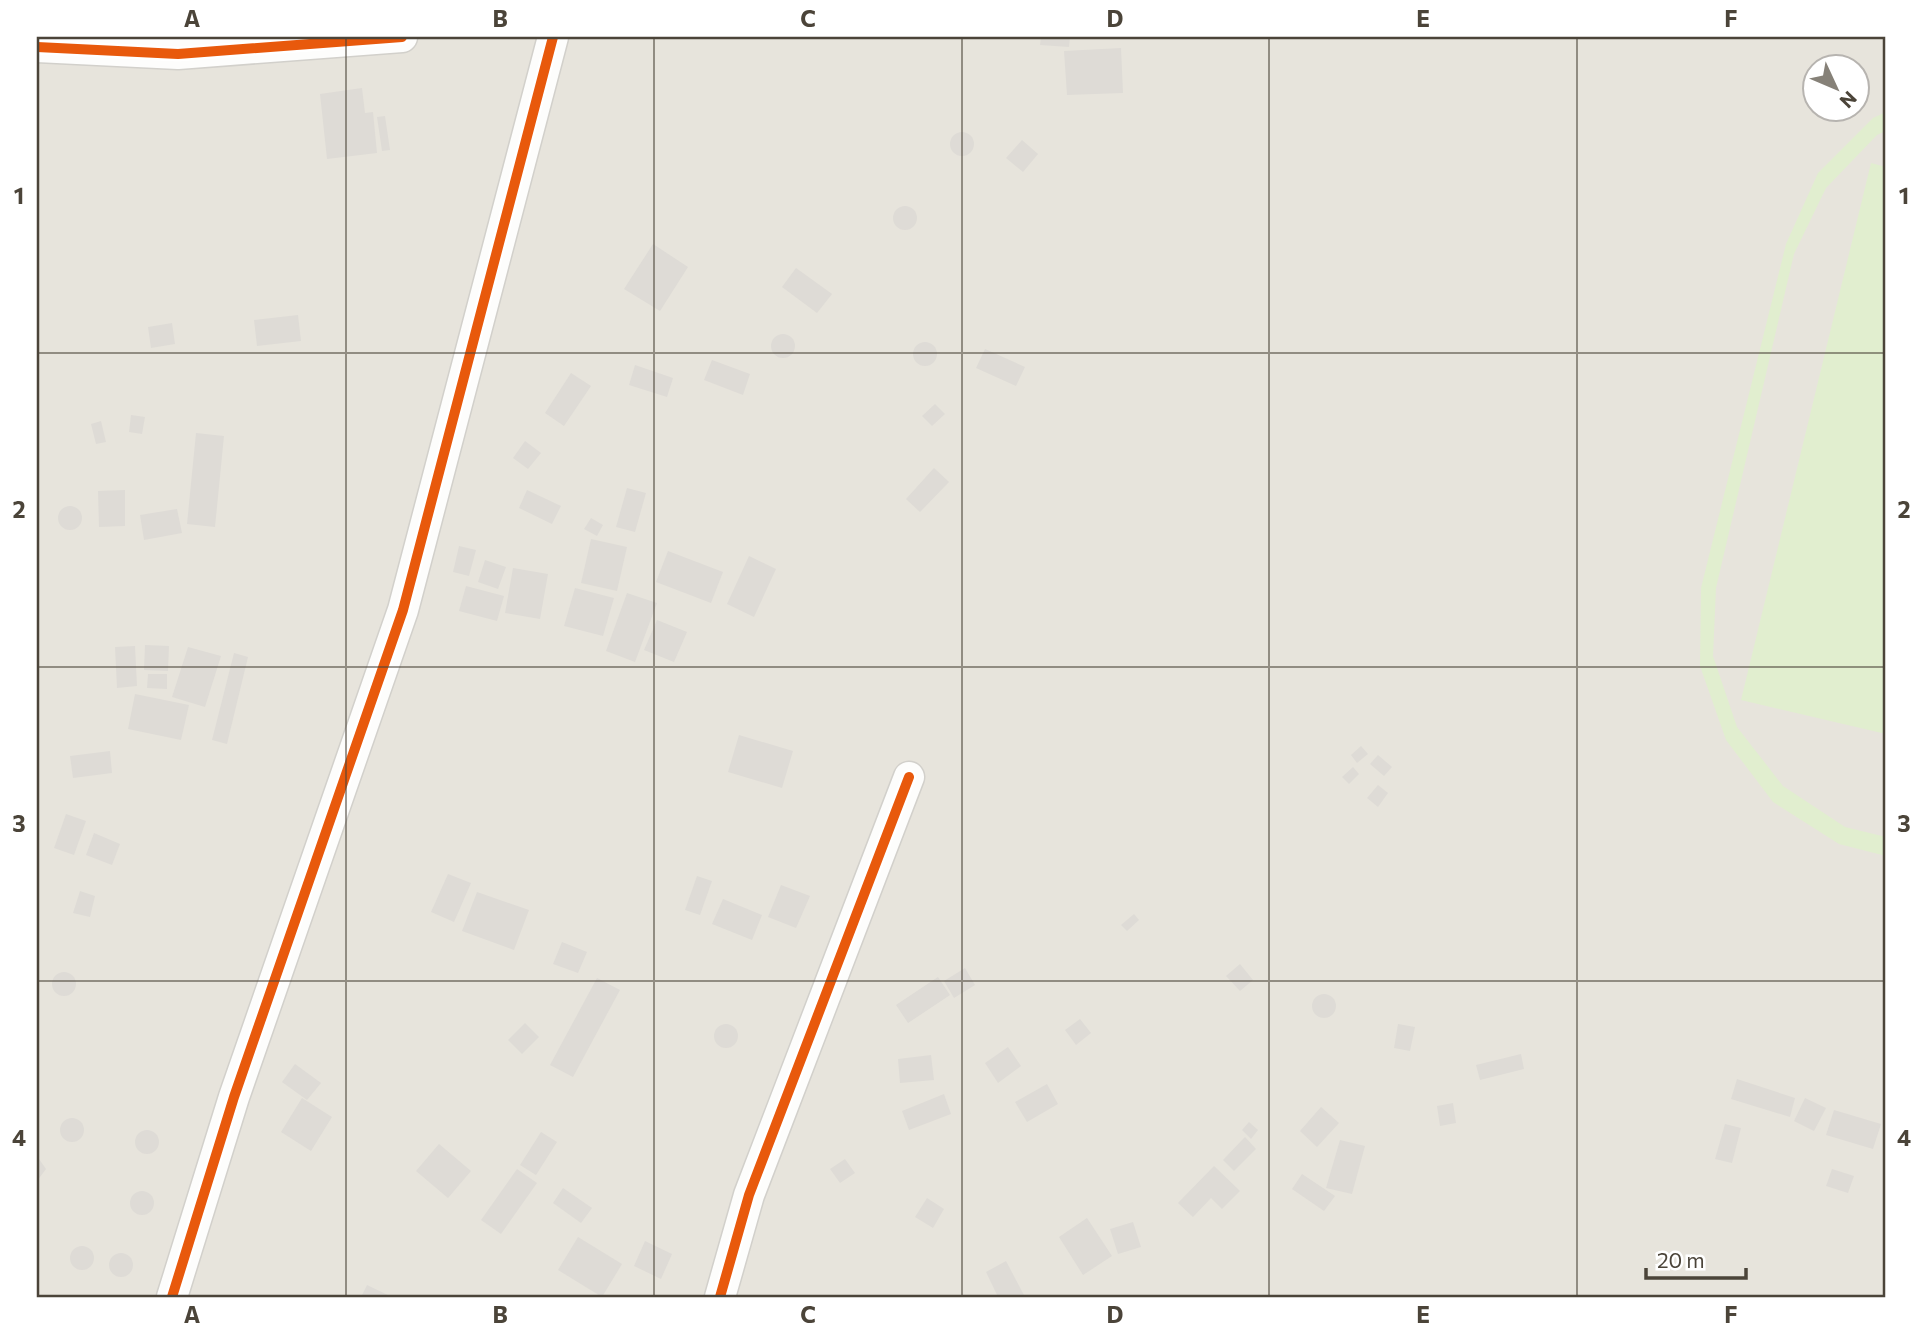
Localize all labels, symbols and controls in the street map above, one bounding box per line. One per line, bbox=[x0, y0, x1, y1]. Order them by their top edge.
text: A bbox=[184, 4, 201, 32]
text: B bbox=[492, 4, 508, 32]
text: C bbox=[800, 4, 816, 32]
text: D bbox=[1107, 4, 1124, 32]
text: E bbox=[1416, 4, 1430, 32]
text: F bbox=[1724, 4, 1738, 32]
north arrow bbox=[1800, 52, 1870, 122]
text: N bbox=[1835, 87, 1862, 113]
text: 1 bbox=[14, 181, 24, 209]
text: 1 bbox=[1899, 181, 1909, 209]
text: 2 bbox=[12, 495, 26, 523]
text: 2 bbox=[1897, 495, 1911, 523]
text: 3 bbox=[12, 809, 26, 837]
text: 3 bbox=[1897, 809, 1911, 837]
text: 4 bbox=[12, 1123, 26, 1151]
text: 4 bbox=[1897, 1123, 1911, 1151]
scale bar bbox=[1646, 1236, 1746, 1280]
text: 20 m bbox=[1657, 1247, 1705, 1272]
text: A bbox=[184, 1300, 201, 1328]
text: B bbox=[492, 1300, 508, 1328]
text: C bbox=[800, 1300, 816, 1328]
text: D bbox=[1107, 1300, 1124, 1328]
text: E bbox=[1416, 1300, 1430, 1328]
text: F bbox=[1724, 1300, 1738, 1328]

